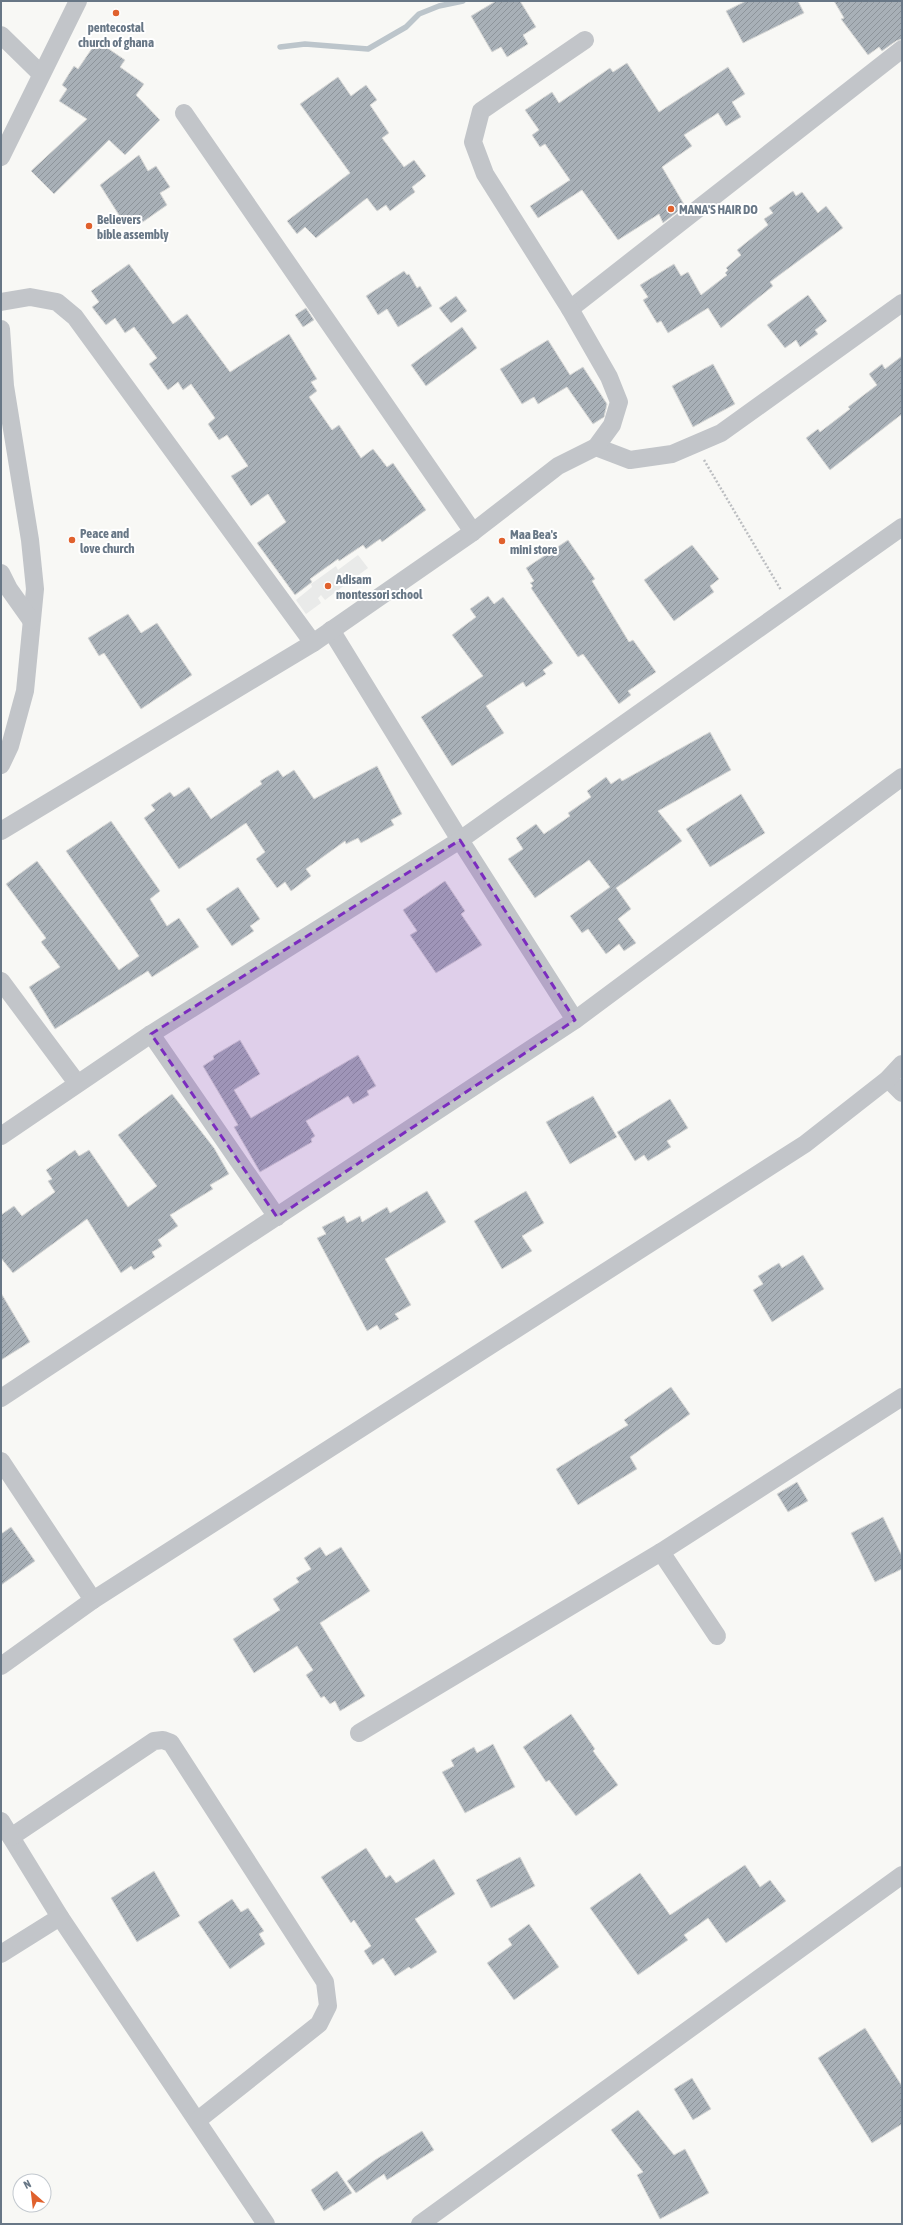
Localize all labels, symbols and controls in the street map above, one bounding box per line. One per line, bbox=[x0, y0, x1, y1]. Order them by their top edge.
marker: pentecostal church of ghana bbox=[111, 8, 121, 18]
place label: pentecostal church of ghana bbox=[78, 20, 154, 50]
place label: MANA'S HAIR DO bbox=[679, 202, 758, 217]
marker: MANA'S HAIR DO bbox=[666, 204, 676, 214]
place label: Believers bible assembly bbox=[97, 212, 169, 242]
marker: Believers bible assembly bbox=[84, 221, 94, 231]
place label: Peace and love church bbox=[80, 526, 135, 556]
place label: Maa Bea's mini store bbox=[510, 527, 558, 557]
marker: Peace and love church bbox=[67, 535, 77, 545]
marker: Maa Bea's mini store bbox=[497, 536, 507, 546]
place label: Adisam montessori school bbox=[335, 572, 423, 602]
marker: Adisam montessori school bbox=[323, 581, 333, 591]
north arrow bbox=[12, 2173, 52, 2213]
text: N bbox=[22, 2177, 33, 2191]

